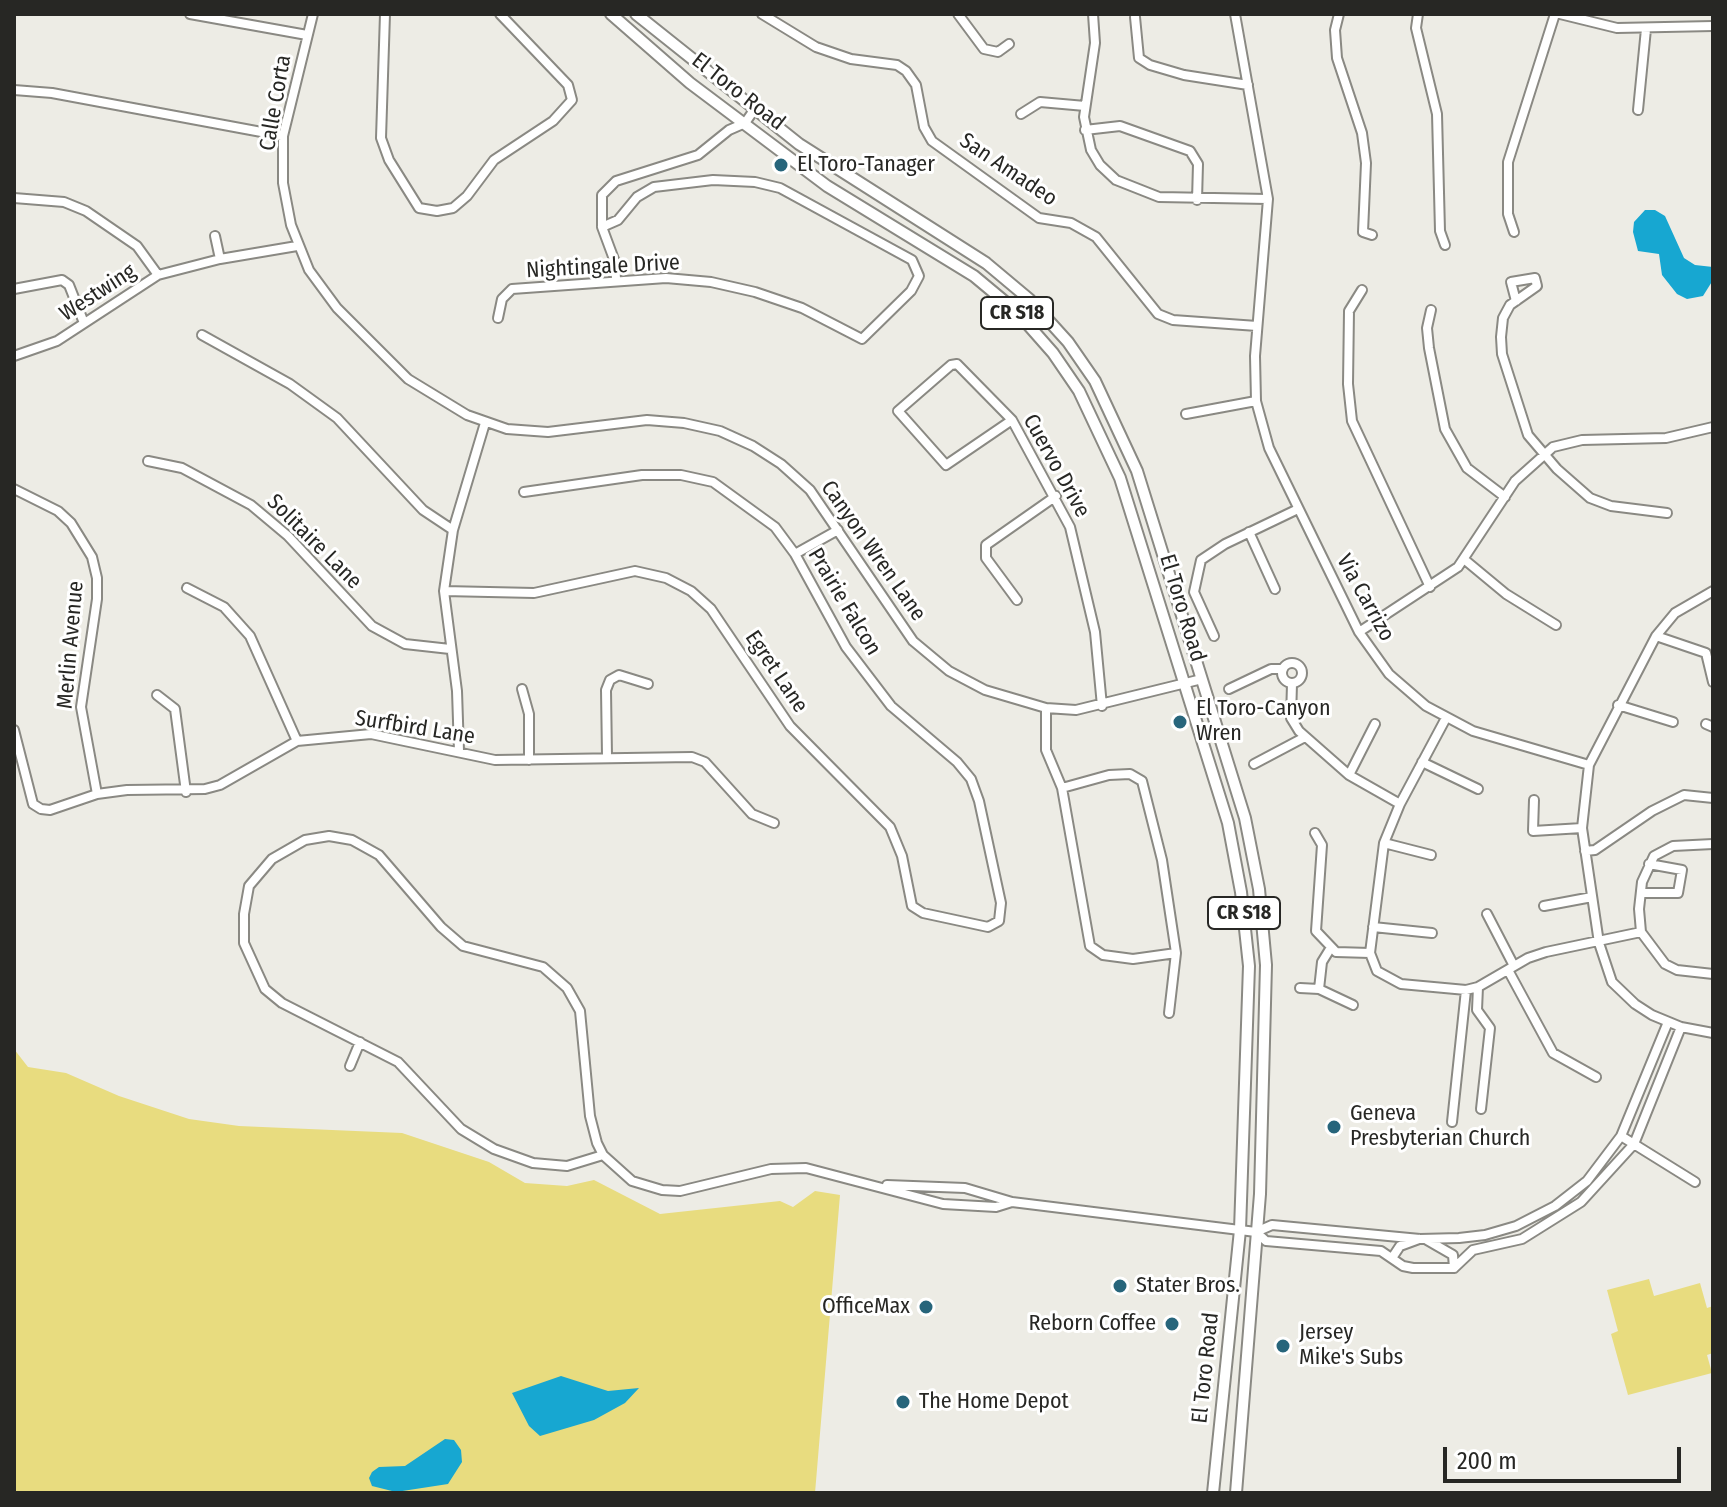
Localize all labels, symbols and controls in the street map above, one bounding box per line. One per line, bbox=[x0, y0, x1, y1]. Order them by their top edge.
street label: El Toro Road bbox=[686, 47, 790, 137]
street label: Calle Corta bbox=[255, 53, 297, 153]
street label: San Amadeo bbox=[954, 128, 1062, 212]
place label: El Toro-Tanager bbox=[797, 152, 935, 178]
marker: El Toro-Tanager bbox=[772, 156, 790, 174]
street label: Nightingale Drive bbox=[525, 250, 681, 284]
street label: Westwing bbox=[55, 259, 141, 327]
road number: CR S18 bbox=[981, 297, 1053, 329]
street label: Cuervo Drive bbox=[1017, 410, 1095, 522]
street label: Canyon Wren Lane bbox=[815, 476, 931, 626]
street label: Solitaire Lane bbox=[261, 489, 367, 595]
street label: Prairie Falcon bbox=[802, 544, 886, 660]
street label: Via Carrizo bbox=[1330, 550, 1400, 646]
street label: El Toro Road bbox=[1153, 551, 1211, 665]
street label: Merlin Avenue bbox=[52, 580, 90, 710]
street label: Egret Lane bbox=[739, 626, 813, 718]
place label: El Toro-Canyon Wren bbox=[1196, 696, 1331, 748]
street label: Surfbird Lane bbox=[353, 706, 477, 750]
marker: El Toro-Canyon Wren bbox=[1171, 713, 1189, 731]
road number: CR S18 bbox=[1208, 897, 1280, 929]
place label: Geneva Presbyterian Church bbox=[1350, 1101, 1530, 1152]
marker: Geneva Presbyterian Church bbox=[1325, 1118, 1343, 1136]
place label: Stater Bros. bbox=[1136, 1273, 1240, 1299]
marker: Stater Bros. bbox=[1111, 1277, 1129, 1295]
place label: OfficeMax bbox=[822, 1294, 910, 1320]
marker: OfficeMax bbox=[917, 1298, 935, 1316]
place label: Reborn Coffee bbox=[1028, 1311, 1156, 1337]
street label: El Toro Road bbox=[1187, 1311, 1225, 1425]
marker: Reborn Coffee bbox=[1163, 1315, 1181, 1333]
place label: Jersey Mike's Subs bbox=[1299, 1320, 1403, 1372]
marker: Jersey Mike's Subs bbox=[1274, 1337, 1292, 1355]
place label: The Home Depot bbox=[919, 1389, 1069, 1415]
marker: The Home Depot bbox=[894, 1393, 912, 1411]
scale bar bbox=[1447, 1431, 1685, 1481]
text: 200 m bbox=[1457, 1447, 1517, 1475]

